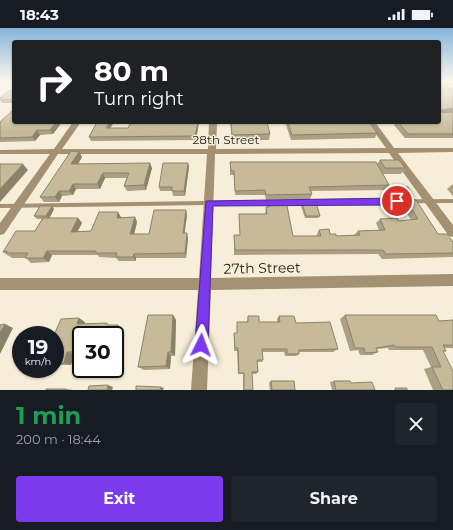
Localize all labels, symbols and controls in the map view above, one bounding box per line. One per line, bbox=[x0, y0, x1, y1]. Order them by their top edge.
text: 18:43 bbox=[20, 5, 59, 24]
text: 80 m bbox=[94, 54, 169, 88]
icon: right bbox=[28, 56, 80, 108]
text: Turn right bbox=[94, 88, 184, 110]
street label: 28th Street bbox=[193, 132, 260, 147]
pin bbox=[380, 184, 414, 218]
icon: arrive bbox=[386, 190, 408, 212]
street label: 27th Street bbox=[223, 258, 301, 278]
position arrow bbox=[180, 324, 222, 366]
speed limit sign: 30 bbox=[72, 326, 124, 378]
text: 19 bbox=[28, 335, 48, 359]
text: km/h bbox=[25, 355, 51, 368]
text: 1 min bbox=[16, 401, 81, 430]
button: close bbox=[395, 403, 437, 445]
text: 200 m · 18:44 bbox=[16, 431, 101, 447]
button: Exit bbox=[16, 476, 223, 522]
button: Share bbox=[231, 476, 437, 522]

